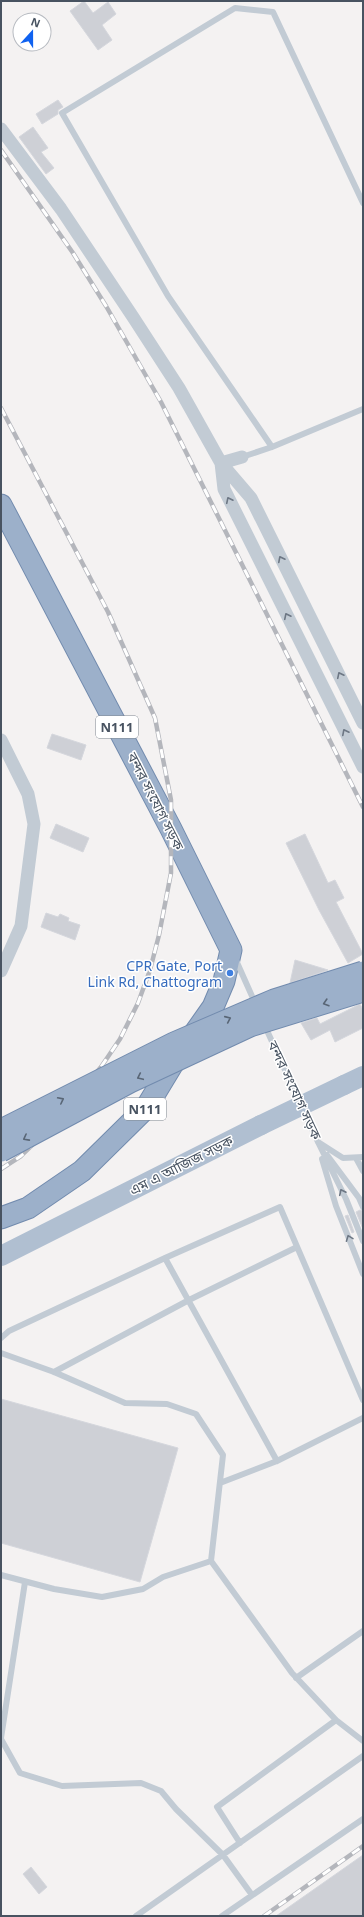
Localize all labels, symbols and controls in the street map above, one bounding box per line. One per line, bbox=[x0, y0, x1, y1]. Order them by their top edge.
north arrow bbox=[12, 12, 52, 52]
text: N bbox=[29, 14, 43, 31]
one-way arrow bbox=[226, 496, 234, 504]
one-way arrow bbox=[278, 556, 286, 563]
one-way arrow bbox=[284, 613, 291, 621]
one-way arrow bbox=[337, 672, 345, 679]
road number: N111 bbox=[96, 716, 138, 738]
one-way arrow bbox=[342, 729, 350, 736]
street label: বন্দর সংযোগ সড়ক bbox=[123, 748, 189, 854]
place label: CPR Gate, Port Link Rd, Chattogram bbox=[88, 956, 222, 991]
marker: CPR Gate, Port Link Rd, Chattogram bbox=[225, 968, 235, 978]
one-way arrow bbox=[322, 998, 329, 1007]
one-way arrow bbox=[225, 1016, 232, 1024]
street label: বন্দর সংযোগ সড়ক bbox=[263, 1036, 327, 1143]
one-way arrow bbox=[137, 1072, 145, 1080]
one-way arrow bbox=[57, 1097, 64, 1105]
road number: N111 bbox=[124, 1098, 166, 1120]
street label: এম এ আজিজ সড়ক bbox=[126, 1130, 237, 1199]
one-way arrow bbox=[22, 1133, 30, 1140]
one-way arrow bbox=[339, 1189, 347, 1196]
one-way arrow bbox=[345, 1234, 353, 1241]

